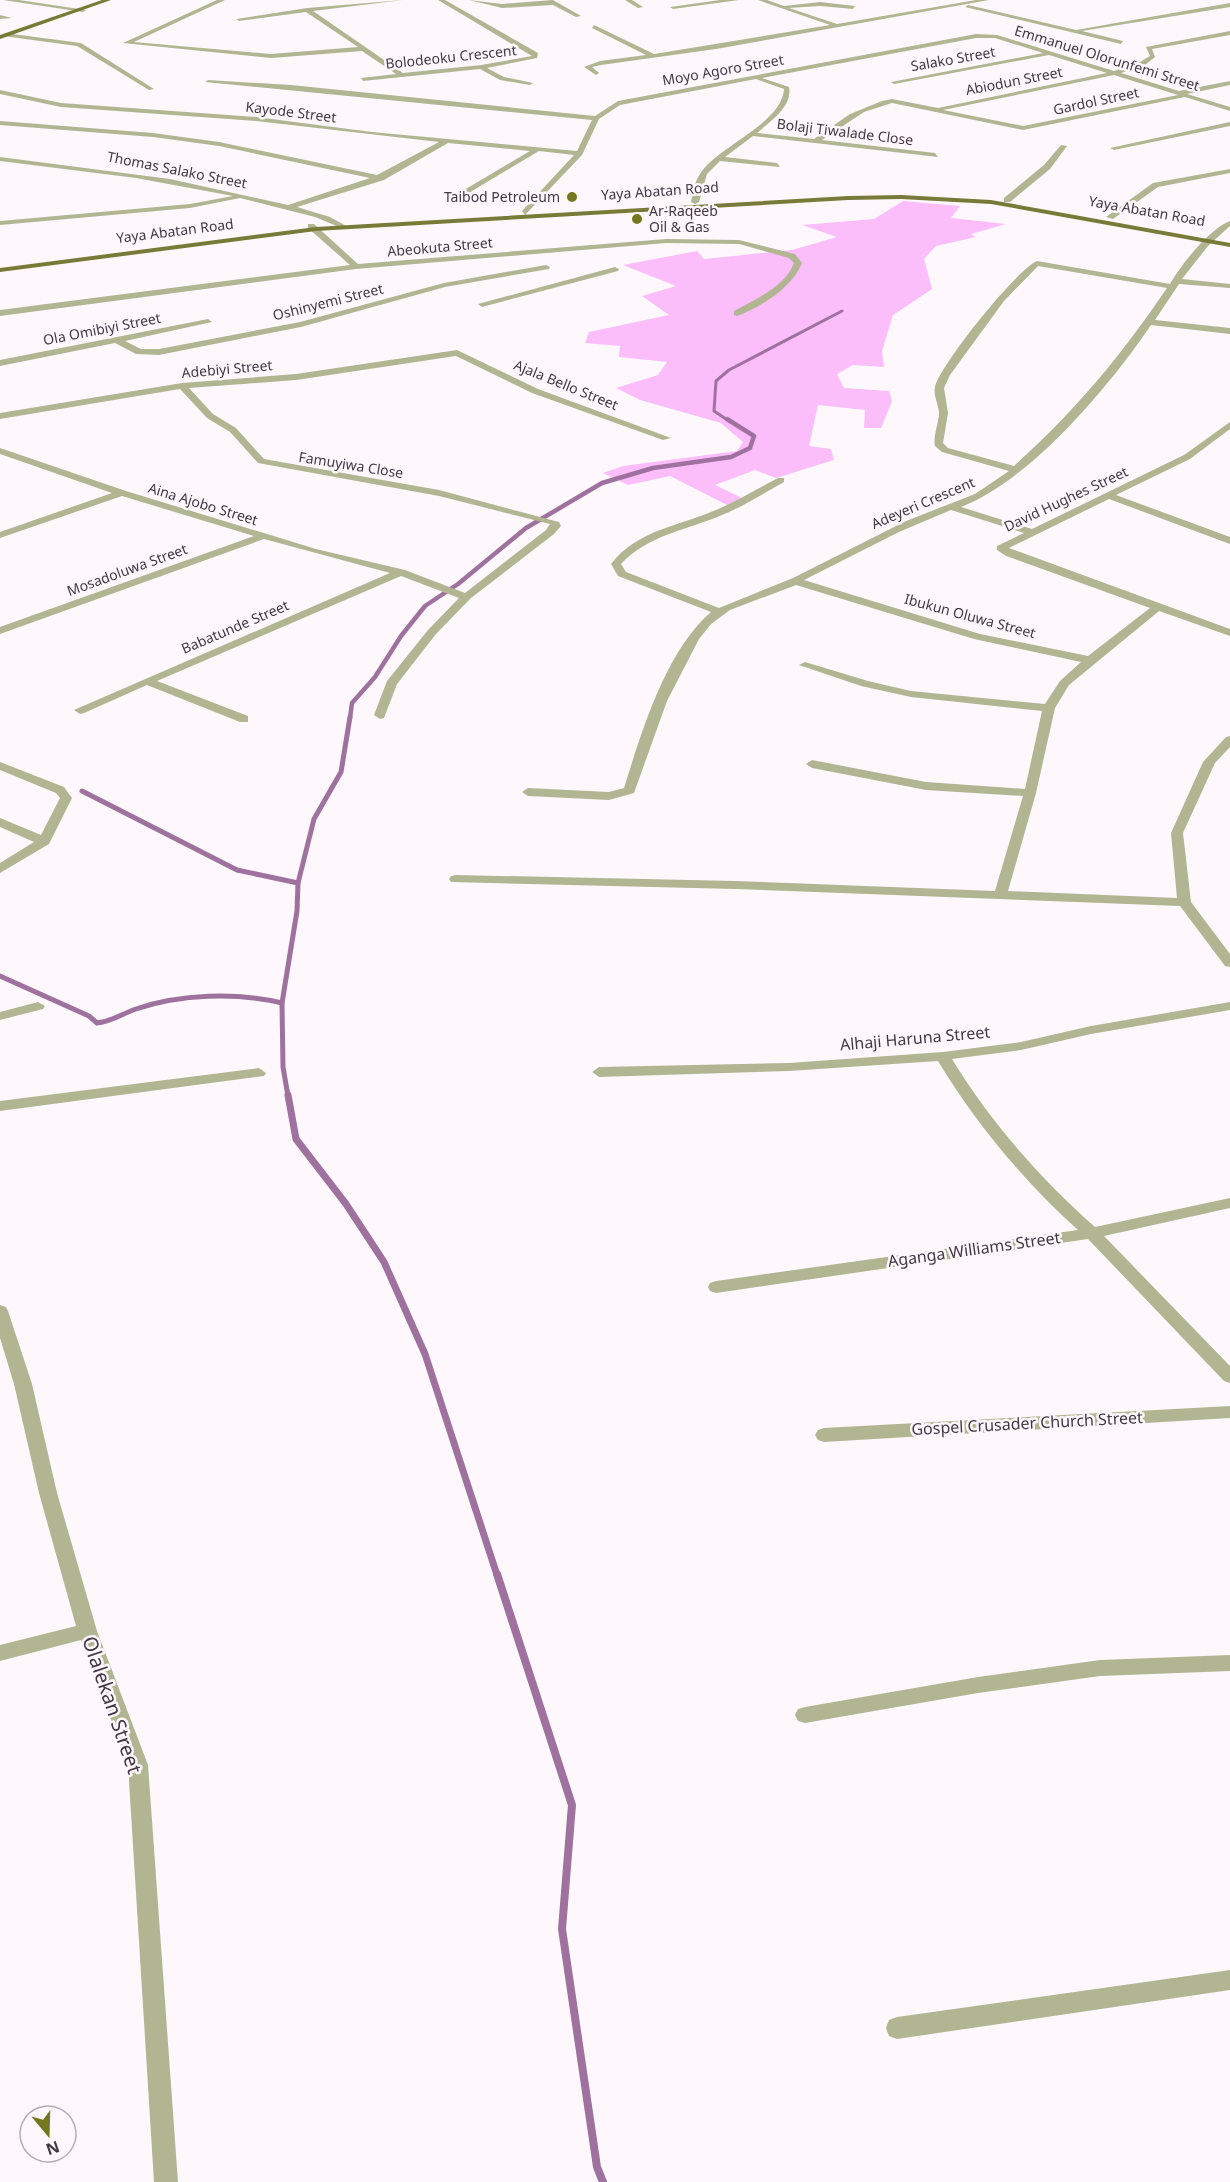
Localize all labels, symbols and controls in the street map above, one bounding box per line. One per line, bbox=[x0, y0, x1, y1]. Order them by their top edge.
street label: Emmanuel Olorunfemi Street bbox=[1012, 20, 1202, 95]
street label: Bolodeoku Crescent bbox=[384, 40, 517, 73]
street label: Salako Street bbox=[909, 42, 997, 75]
street label: Moyo Agoro Street bbox=[661, 49, 785, 90]
street label: Abiodun Street bbox=[964, 62, 1064, 99]
street label: Gardol Street bbox=[1051, 82, 1140, 119]
street label: Kayode Street bbox=[245, 97, 338, 127]
street label: Bolaji Tiwalade Close bbox=[776, 114, 914, 149]
street label: Thomas Salako Street bbox=[106, 147, 249, 192]
street label: Yaya Abatan Road bbox=[600, 177, 719, 204]
place label: Taibod Petroleum bbox=[444, 187, 560, 206]
marker: Taibod Petroleum bbox=[565, 190, 579, 204]
street label: Yaya Abatan Road bbox=[1087, 191, 1207, 230]
place label: Ar-Raqeeb Oil & Gas bbox=[649, 201, 718, 236]
marker: Ar-Raqeeb Oil & Gas bbox=[630, 212, 644, 226]
street label: Yaya Abatan Road bbox=[115, 214, 235, 247]
street label: Abeokuta Street bbox=[386, 232, 493, 261]
street label: Oshinyemi Street bbox=[271, 279, 385, 324]
street label: Ola Omibiyi Street bbox=[41, 308, 162, 349]
street label: Adebiyi Street bbox=[181, 355, 273, 382]
street label: Ajala Bello Street bbox=[511, 355, 621, 414]
street label: Famuyiwa Close bbox=[297, 447, 405, 482]
street label: David Hughes Street bbox=[1001, 461, 1131, 536]
street label: Adeyeri Crescent bbox=[868, 472, 977, 533]
street label: Aina Ajobo Street bbox=[146, 478, 260, 529]
street label: Mosadoluwa Street bbox=[64, 539, 190, 600]
street label: Ibukun Oluwa Street bbox=[902, 589, 1038, 642]
street label: Babatunde Street bbox=[178, 595, 291, 658]
street label: Alhaji Haruna Street bbox=[839, 1020, 991, 1056]
street label: Aganga Williams Street bbox=[886, 1226, 1062, 1272]
street label: Gospel Crusader Church Street bbox=[911, 1406, 1143, 1440]
street label: Olalekan Street bbox=[76, 1632, 149, 1777]
north arrow bbox=[18, 2104, 78, 2164]
text: N bbox=[43, 2136, 63, 2161]

